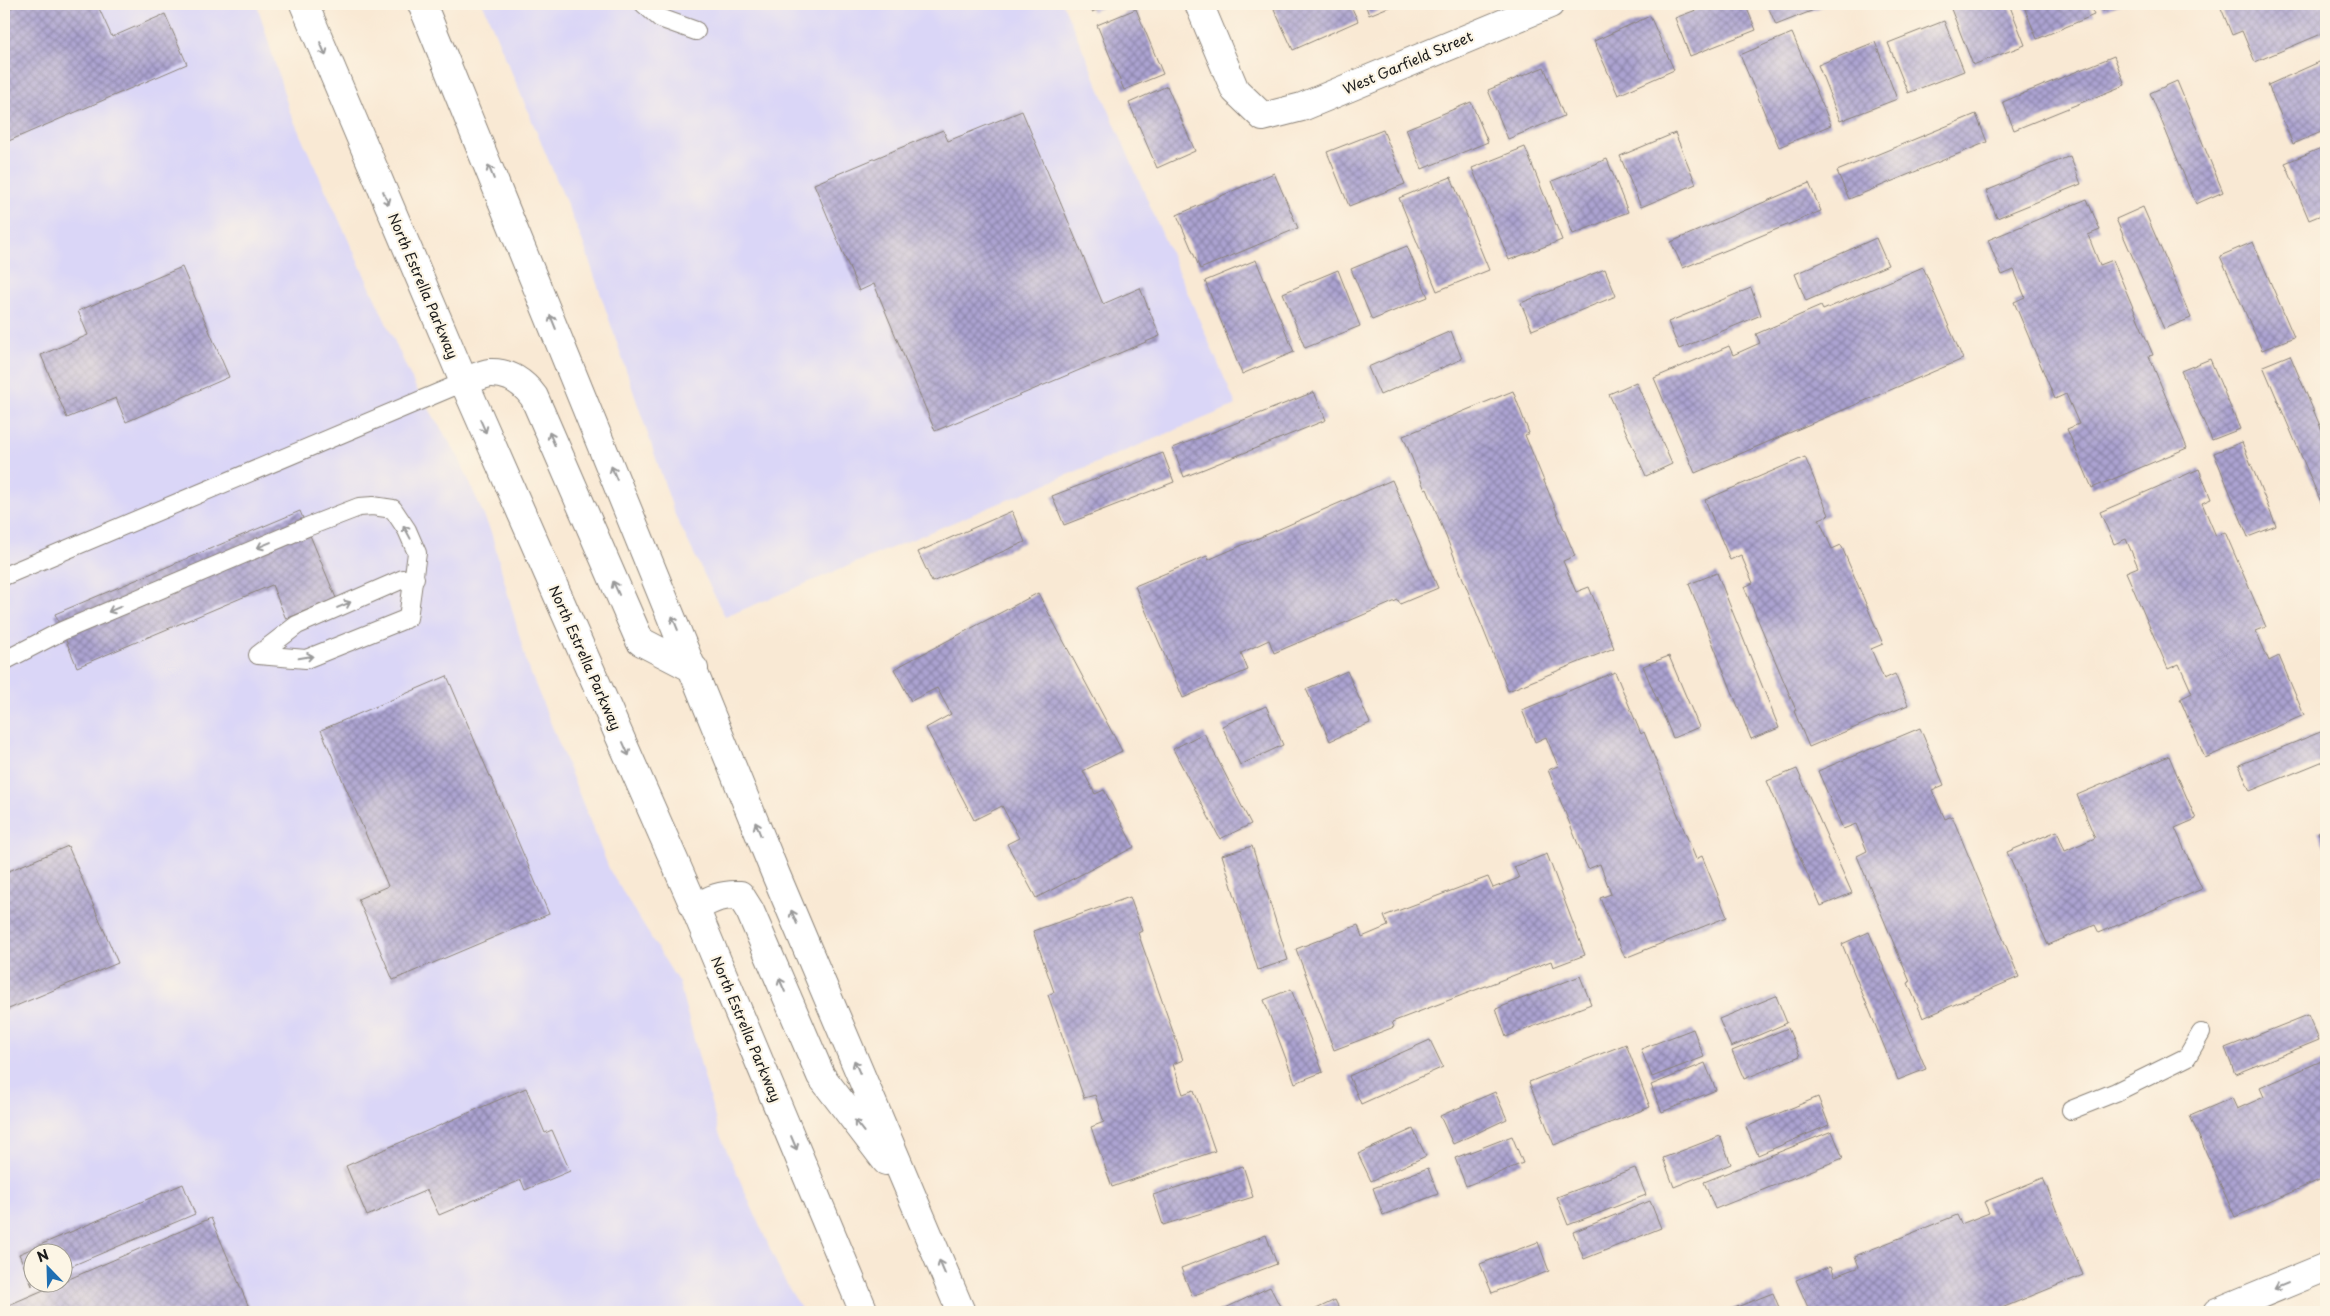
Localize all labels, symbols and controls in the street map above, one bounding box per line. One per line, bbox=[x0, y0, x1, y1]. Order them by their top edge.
street label: West Garfield Street bbox=[1340, 26, 1476, 99]
one-way arrow bbox=[319, 41, 329, 56]
one-way arrow bbox=[486, 165, 495, 180]
one-way arrow bbox=[382, 190, 392, 205]
street label: North Estrella Parkway bbox=[383, 210, 464, 362]
one-way arrow bbox=[547, 315, 556, 330]
one-way arrow bbox=[479, 418, 489, 433]
one-way arrow bbox=[546, 432, 556, 447]
one-way arrow bbox=[609, 466, 618, 481]
one-way arrow bbox=[402, 524, 412, 539]
one-way arrow bbox=[257, 541, 272, 551]
one-way arrow bbox=[611, 581, 621, 596]
street label: North Estrella Parkway bbox=[544, 582, 627, 734]
one-way arrow bbox=[336, 599, 351, 609]
one-way arrow bbox=[108, 604, 123, 614]
one-way arrow bbox=[670, 616, 680, 631]
one-way arrow bbox=[298, 651, 314, 661]
one-way arrow bbox=[621, 741, 631, 756]
one-way arrow bbox=[752, 822, 762, 837]
one-way arrow bbox=[788, 910, 798, 925]
street label: North Estrella Parkway bbox=[706, 953, 787, 1105]
one-way arrow bbox=[776, 978, 786, 993]
one-way arrow bbox=[852, 1060, 862, 1075]
one-way arrow bbox=[854, 1120, 865, 1133]
one-way arrow bbox=[790, 1135, 799, 1151]
north arrow bbox=[22, 1244, 72, 1294]
text: N bbox=[34, 1244, 52, 1267]
one-way arrow bbox=[937, 1260, 946, 1275]
one-way arrow bbox=[2274, 1281, 2289, 1291]

